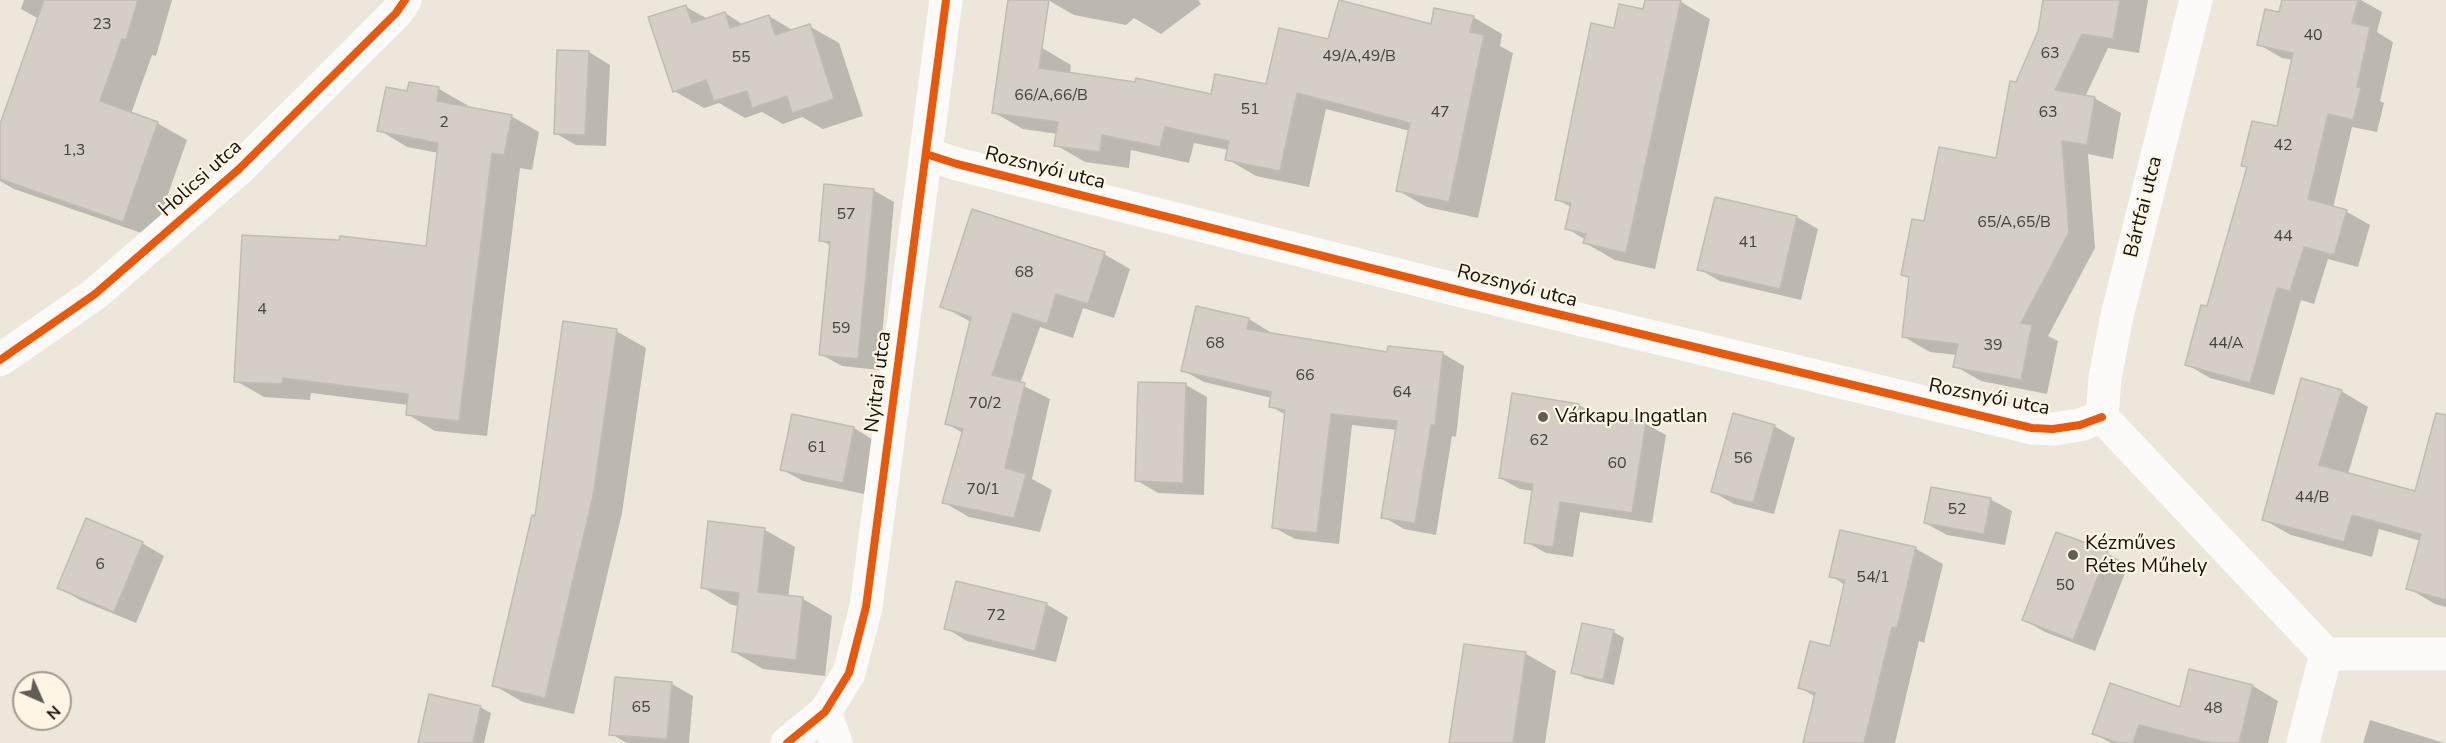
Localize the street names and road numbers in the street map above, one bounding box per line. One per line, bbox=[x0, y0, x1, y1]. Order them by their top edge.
street label: Holicsi utca bbox=[155, 135, 247, 223]
street label: Rozsnyói utca bbox=[982, 142, 1108, 196]
street label: Bártfai utca bbox=[2120, 154, 2168, 260]
street label: Rozsnyói utca bbox=[1454, 260, 1580, 314]
street label: Nyitrai utca bbox=[861, 330, 897, 434]
street label: Rozsnyói utca bbox=[1926, 374, 2052, 422]

